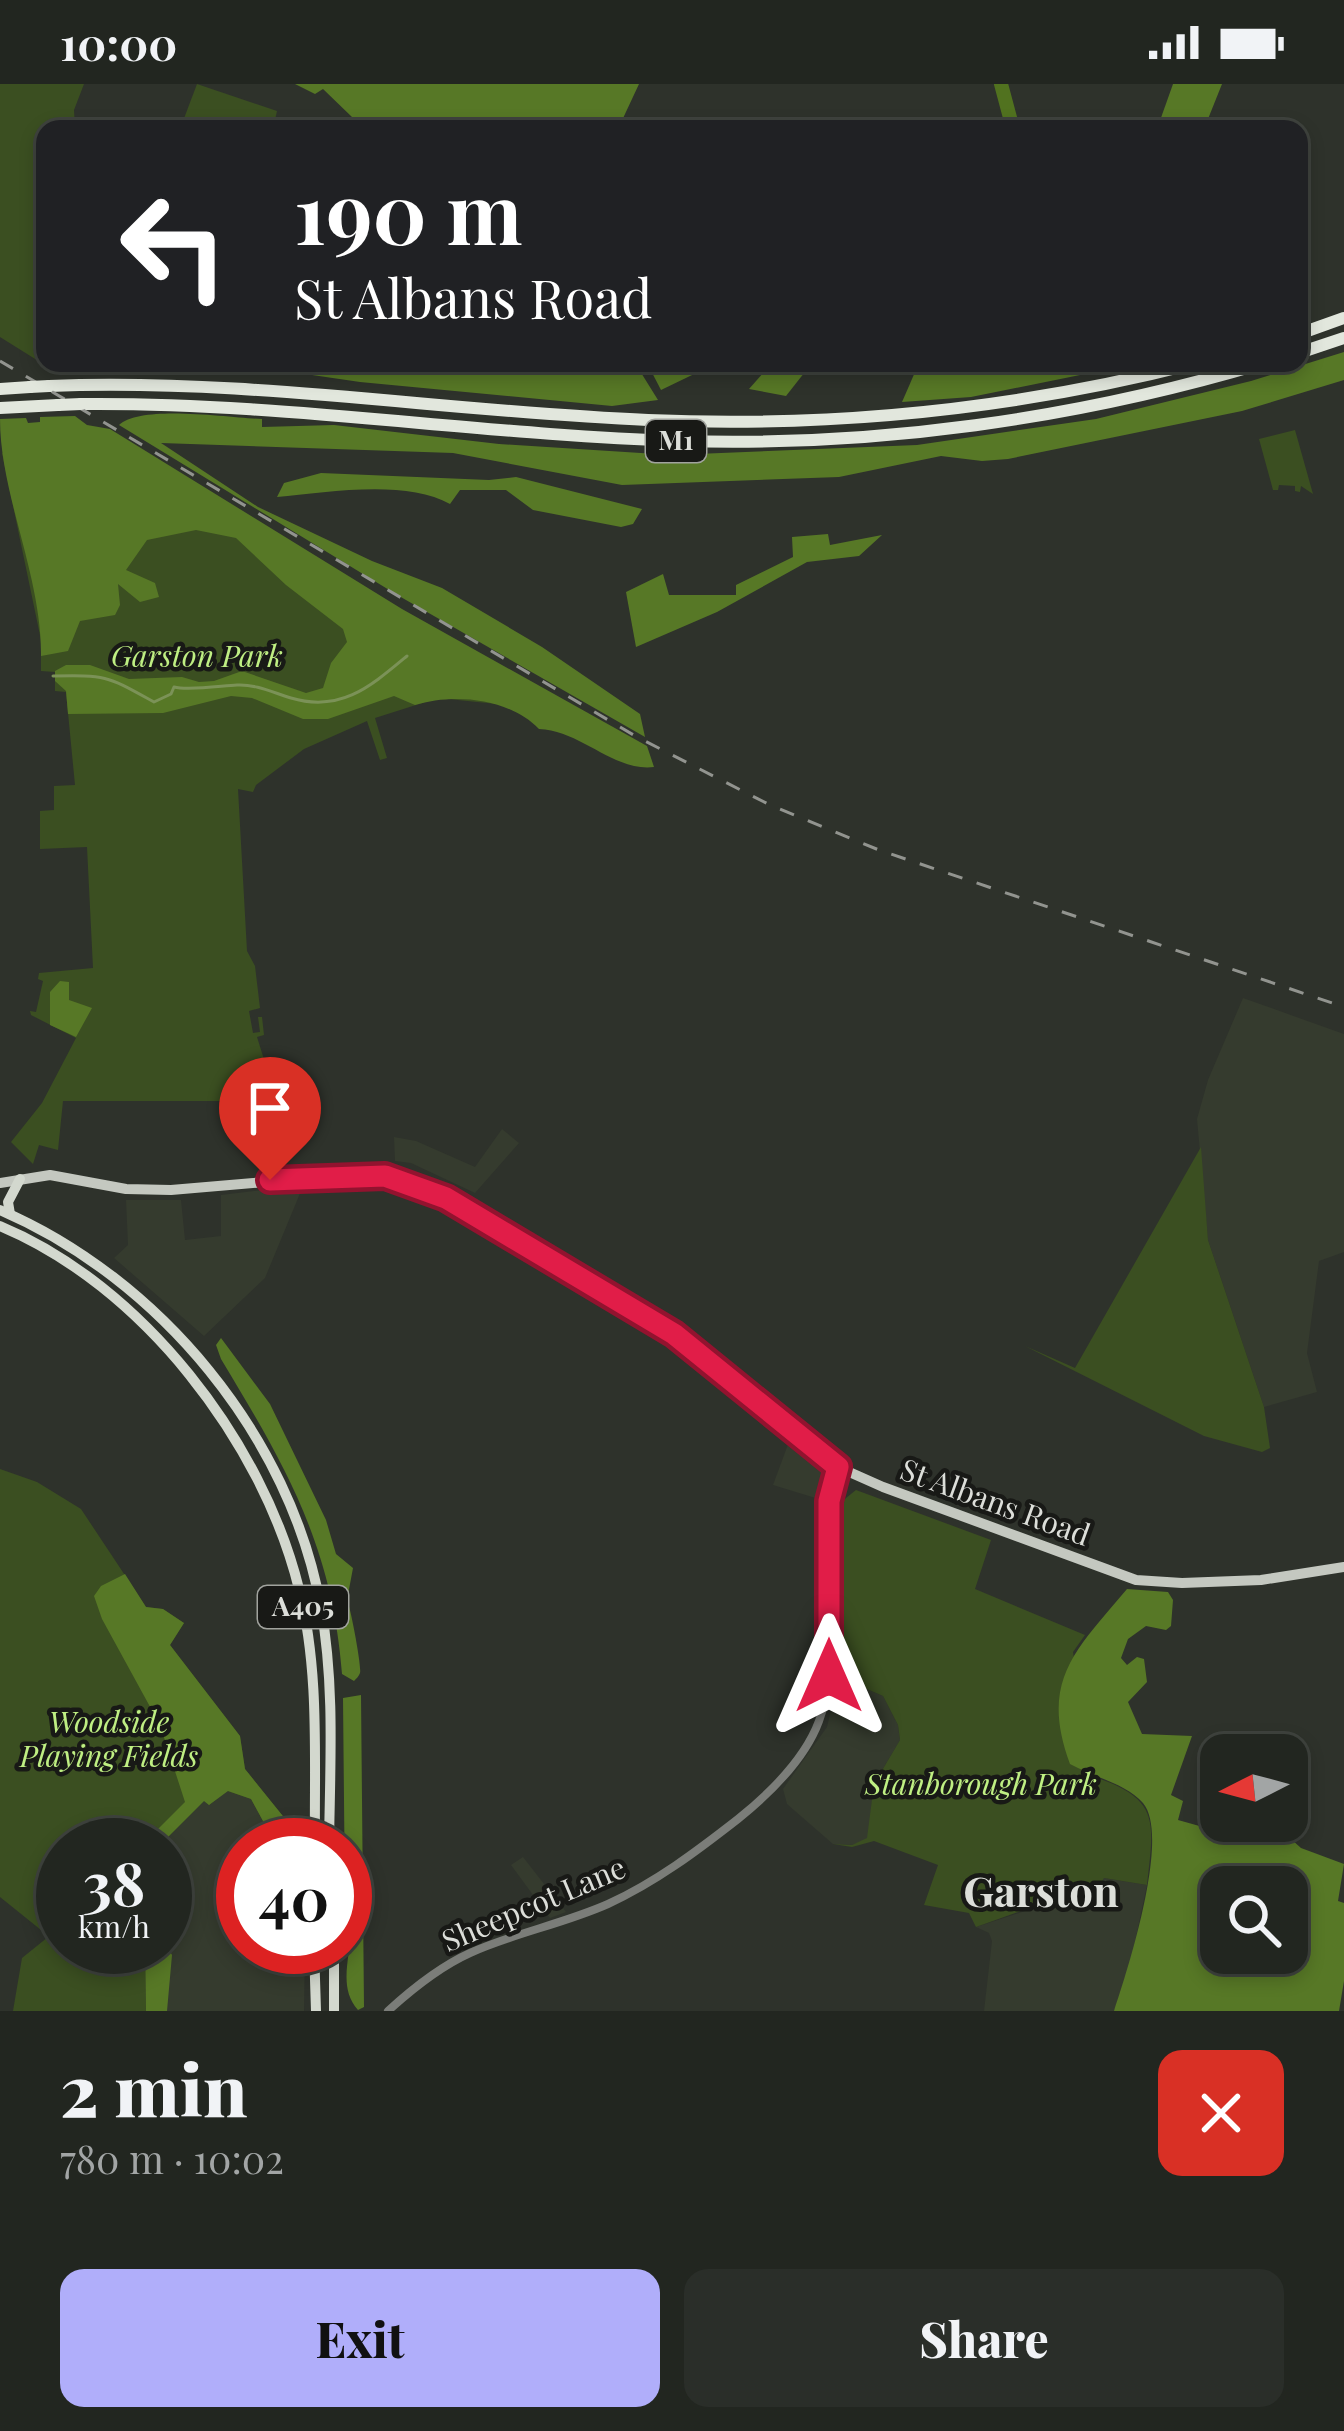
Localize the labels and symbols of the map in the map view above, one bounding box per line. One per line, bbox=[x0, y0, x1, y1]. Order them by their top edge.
road number: M1 bbox=[646, 420, 706, 462]
park label: Garston Park bbox=[111, 635, 283, 675]
pin bbox=[219, 1057, 321, 1180]
street label: St Albans Road bbox=[895, 1448, 1096, 1554]
road number: A405 bbox=[258, 1586, 348, 1628]
position arrow bbox=[766, 1613, 892, 1739]
park label: Woodside Playing Fields bbox=[19, 1701, 198, 1775]
north arrow bbox=[1200, 1734, 1308, 1842]
park label: Stanborough Park bbox=[864, 1763, 1097, 1803]
speed limit sign: 40 bbox=[216, 1818, 372, 1974]
street label: Sheepcot Lane bbox=[435, 1846, 631, 1960]
district label: Garston bbox=[963, 1862, 1119, 1918]

